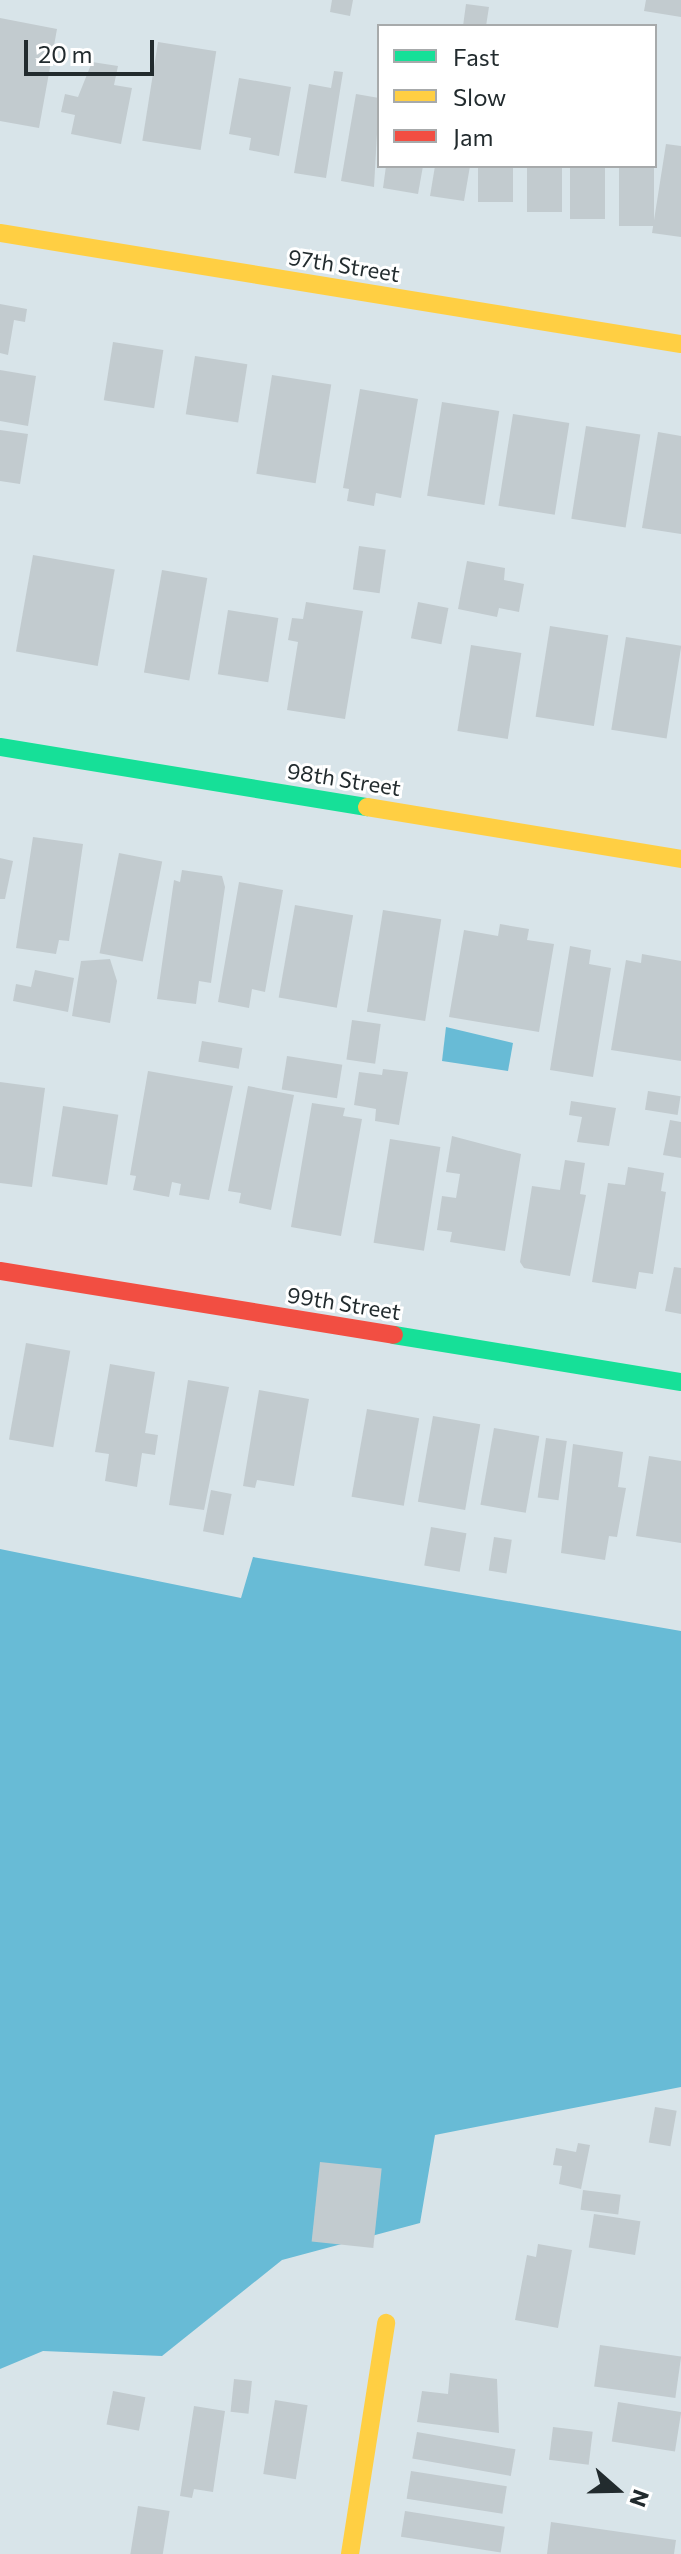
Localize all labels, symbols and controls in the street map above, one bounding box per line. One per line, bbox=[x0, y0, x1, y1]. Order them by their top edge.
scale bar bbox=[28, 24, 158, 74]
legend bbox=[377, 24, 657, 168]
text: 20 m bbox=[38, 39, 92, 68]
text: Fast bbox=[453, 42, 500, 71]
text: Slow bbox=[453, 82, 506, 111]
text: Jam bbox=[453, 122, 493, 151]
street label: 97th Street bbox=[286, 243, 402, 287]
street label: 98th Street bbox=[285, 757, 403, 801]
street label: 99th Street bbox=[285, 1281, 403, 1325]
north arrow bbox=[577, 2450, 657, 2530]
text: N bbox=[625, 2486, 656, 2511]

